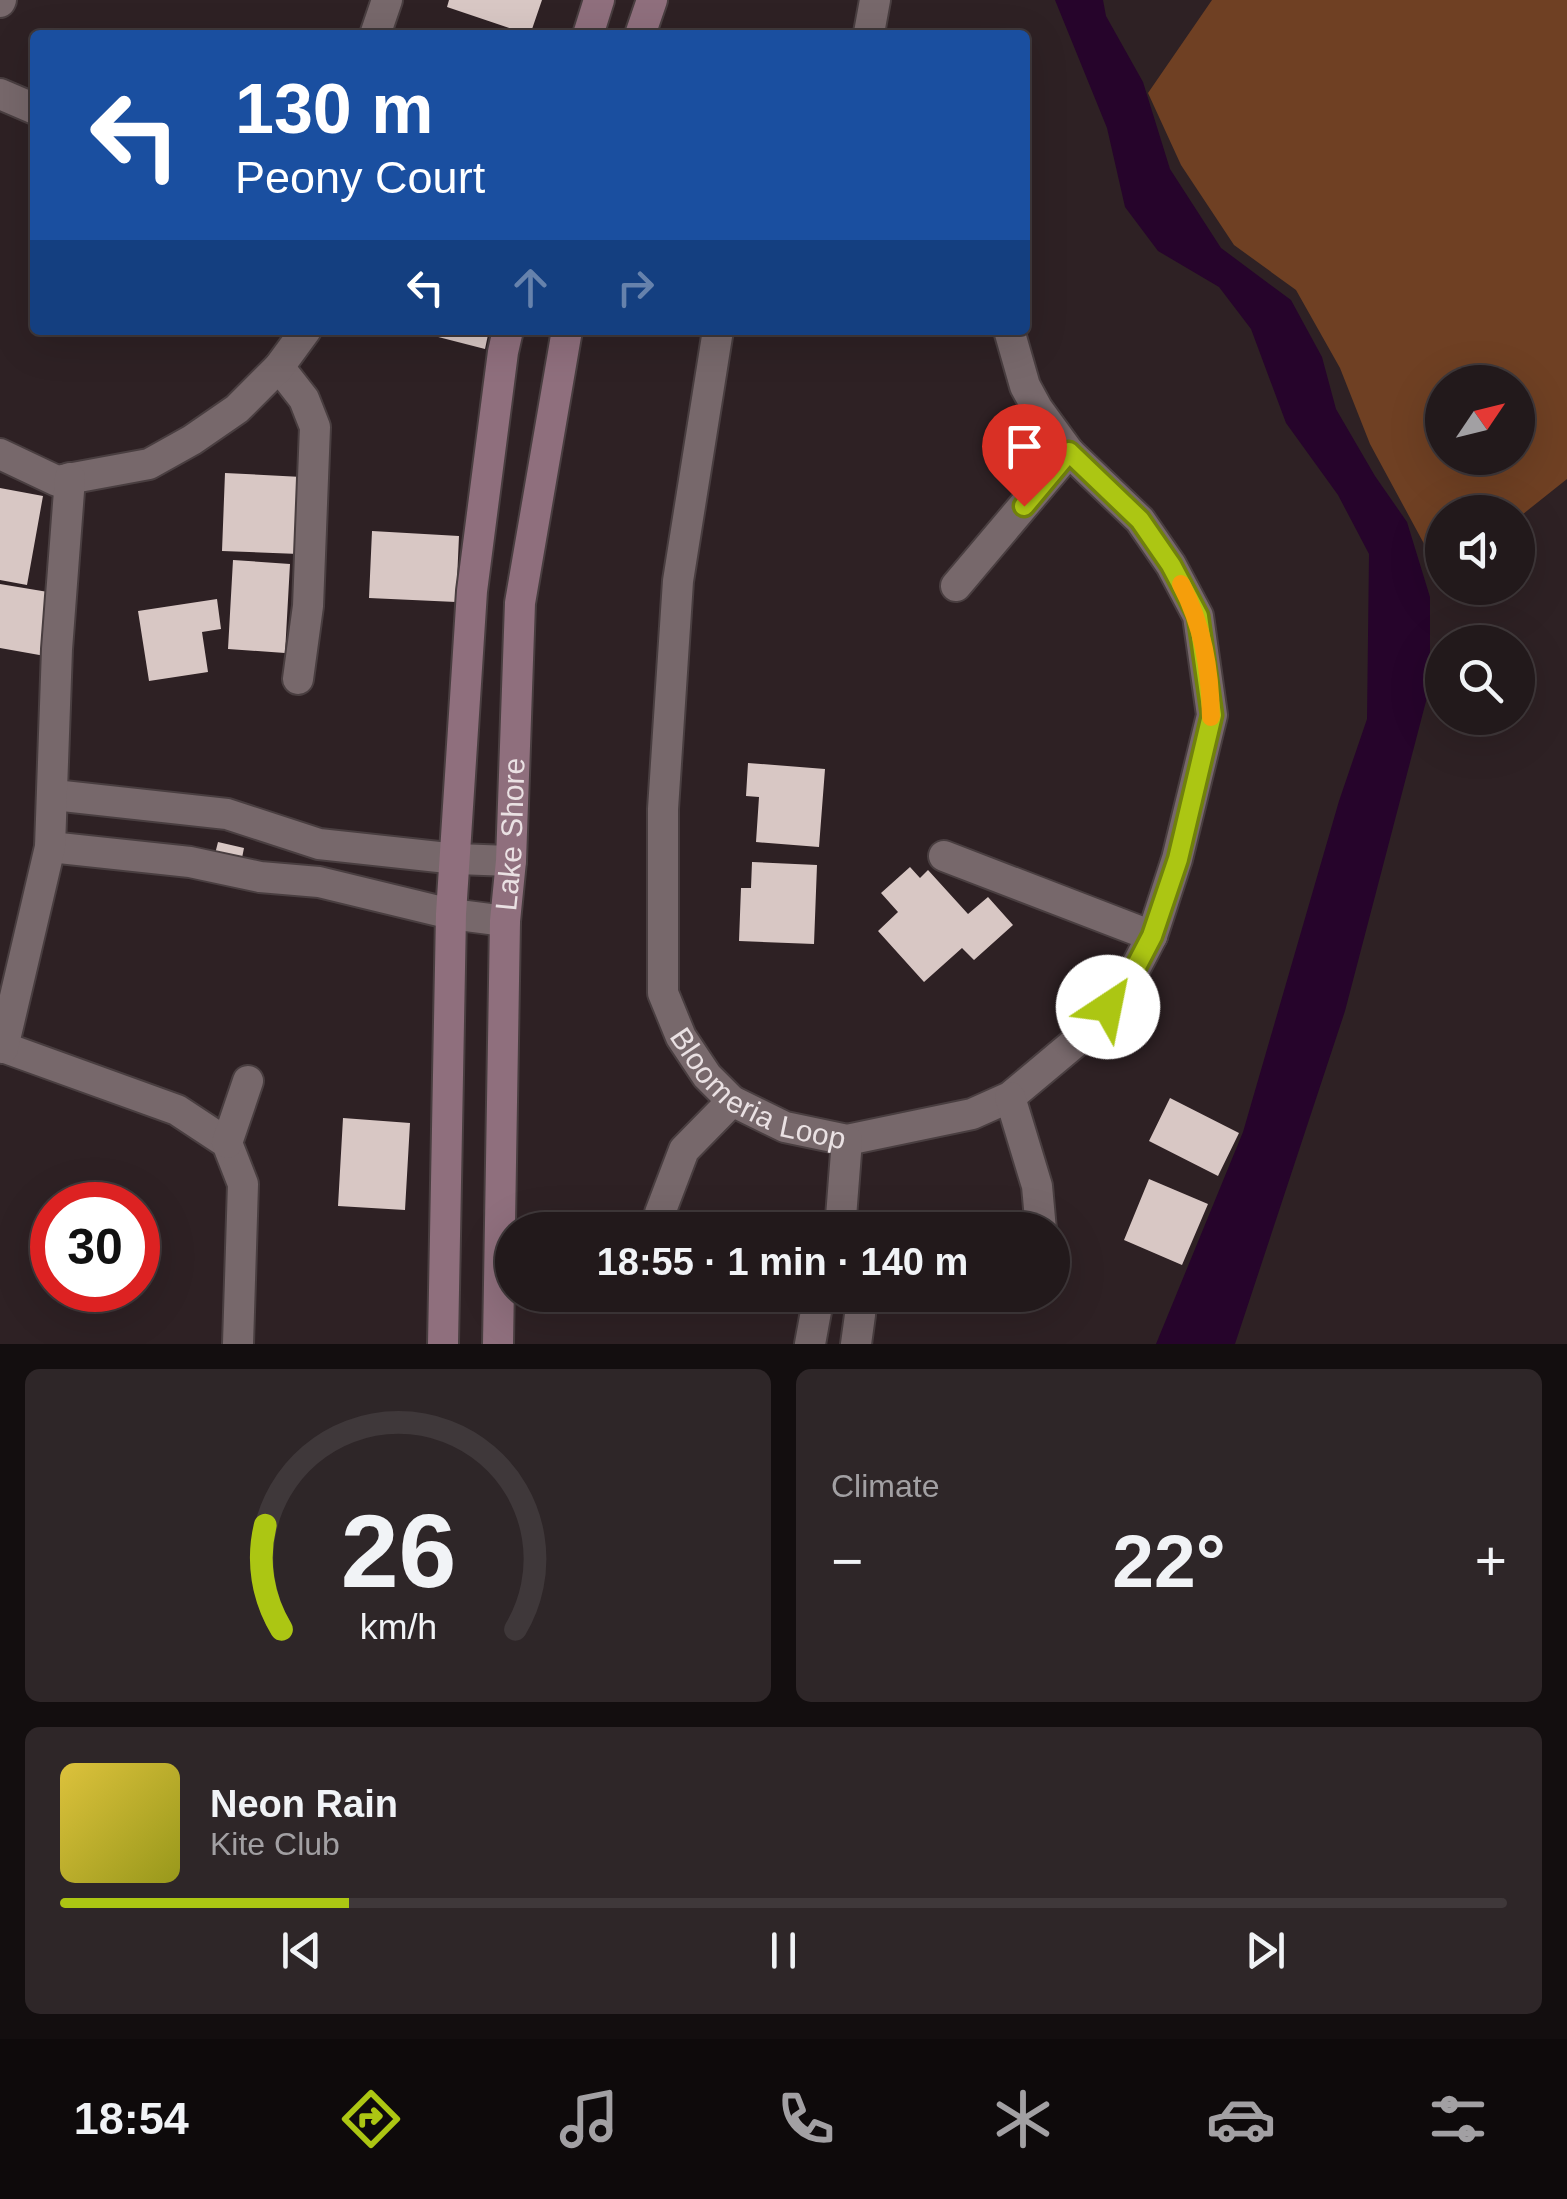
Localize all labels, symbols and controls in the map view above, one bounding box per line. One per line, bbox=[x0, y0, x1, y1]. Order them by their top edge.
icon: left bbox=[70, 70, 200, 200]
text: 130 m bbox=[235, 70, 433, 148]
text: Peony Court bbox=[235, 152, 485, 203]
icon: left bbox=[398, 260, 453, 315]
icon: ahead bbox=[503, 260, 558, 315]
icon: right bbox=[608, 260, 663, 315]
north arrow bbox=[1425, 365, 1535, 475]
map controls bbox=[1425, 365, 1535, 735]
pin bbox=[982, 404, 1067, 507]
icon: arrive bbox=[997, 419, 1052, 474]
button: sound bbox=[1425, 495, 1535, 605]
button: search bbox=[1425, 625, 1535, 735]
street label: Lake Shore bbox=[489, 757, 531, 912]
position arrow bbox=[1056, 955, 1160, 1059]
street label: Bloomeria Loop bbox=[664, 1021, 849, 1155]
speed limit sign: 30 bbox=[30, 1182, 160, 1312]
text: 18:55 · 1 min · 140 m bbox=[597, 1241, 968, 1283]
text: Climate bbox=[831, 1468, 939, 1504]
text: 26 bbox=[340, 1493, 456, 1609]
text: 22° bbox=[1112, 1519, 1226, 1603]
text: − bbox=[831, 1530, 863, 1592]
text: + bbox=[1475, 1530, 1507, 1592]
text: km/h bbox=[359, 1607, 437, 1647]
text: Neon Rain bbox=[210, 1783, 398, 1825]
text: Kite Club bbox=[210, 1826, 340, 1862]
icon: previous bbox=[274, 1923, 329, 1978]
icon: pause bbox=[756, 1923, 811, 1978]
icon: next bbox=[1238, 1923, 1293, 1978]
icon: directions bbox=[336, 2084, 406, 2154]
icon: music bbox=[554, 2084, 624, 2154]
icon: phone bbox=[771, 2084, 841, 2154]
icon: climate bbox=[988, 2084, 1058, 2154]
icon: car bbox=[1206, 2084, 1276, 2154]
icon: filters bbox=[1423, 2084, 1493, 2154]
text: 18:54 bbox=[74, 2093, 189, 2144]

